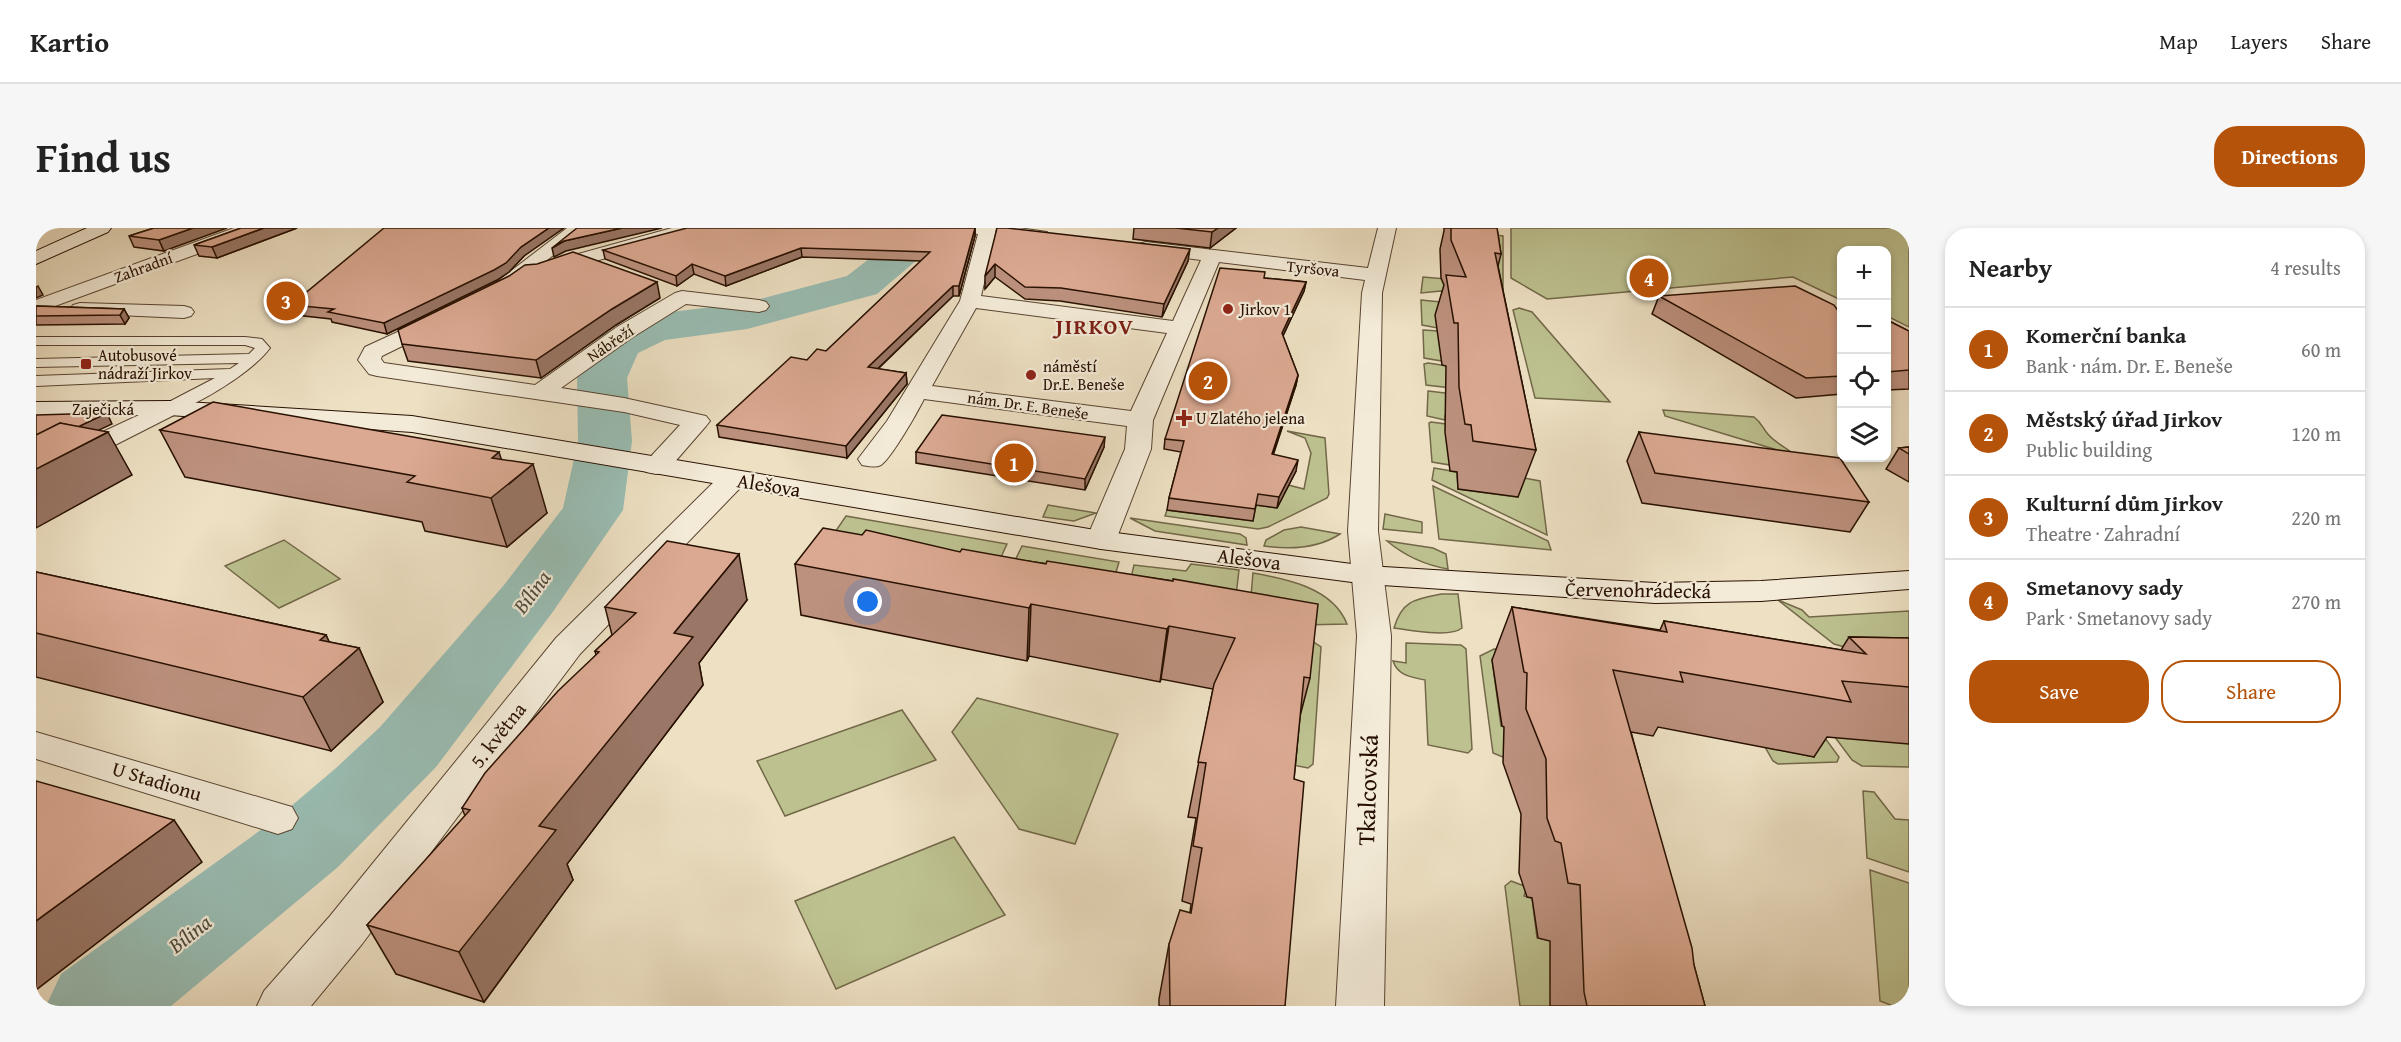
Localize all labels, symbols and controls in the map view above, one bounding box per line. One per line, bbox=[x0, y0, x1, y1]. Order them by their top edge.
text: Kartio bbox=[30, 21, 109, 62]
text: Map bbox=[2159, 26, 2198, 57]
text: Layers bbox=[2231, 26, 2288, 57]
text: Share bbox=[2321, 26, 2371, 57]
text: Find us bbox=[36, 126, 171, 187]
button: Directions bbox=[2214, 126, 2365, 187]
street label: Zahradní bbox=[110, 245, 176, 289]
map controls bbox=[1837, 246, 1891, 462]
button: + bbox=[1837, 246, 1891, 300]
text: Nearby bbox=[1969, 248, 2052, 287]
street label: Tyršova bbox=[1285, 253, 1341, 283]
text: 4 results bbox=[2270, 253, 2341, 282]
pin: 4 bbox=[1630, 256, 1668, 300]
pin: 3 bbox=[266, 278, 306, 324]
place label: Jirkov 1 bbox=[1238, 297, 1291, 321]
button: − bbox=[1837, 300, 1891, 354]
marker: Jirkov 1 bbox=[1221, 302, 1235, 316]
district label: JIRKOV bbox=[1052, 310, 1134, 342]
street label: Nábřeží bbox=[582, 318, 639, 367]
text: Komerční banka bbox=[2026, 319, 2186, 351]
text: 1 bbox=[1983, 335, 1994, 364]
text: 60 m bbox=[2301, 335, 2341, 364]
place label: Autobusové nádraží Jirkov bbox=[98, 343, 192, 385]
text: Bank · nám. Dr. E. Beneše bbox=[2026, 351, 2233, 380]
place label: náměstí Dr.E. Beneše bbox=[1043, 354, 1124, 396]
button: locate bbox=[1837, 354, 1891, 408]
marker: Autobusové nádraží Jirkov bbox=[79, 357, 93, 371]
pin: 2 bbox=[1188, 358, 1228, 404]
marker: náměstí Dr.E. Beneše bbox=[1024, 368, 1038, 382]
street label: nám. Dr. E. Beneše bbox=[966, 385, 1090, 425]
street label: Zaječická bbox=[72, 397, 134, 421]
text: Městský úřad Jirkov bbox=[2026, 403, 2222, 435]
place label: U Zlatého jelena bbox=[1196, 406, 1305, 430]
button: layers bbox=[1837, 408, 1891, 462]
marker: U Zlatého jelena bbox=[1177, 411, 1191, 425]
text: 2 bbox=[1983, 419, 1994, 448]
text: 120 m bbox=[2291, 419, 2341, 448]
text: Public building bbox=[2026, 435, 2152, 464]
pin: 1 bbox=[994, 440, 1034, 486]
street label: Alešova bbox=[735, 465, 803, 504]
text: Kulturní dům Jirkov bbox=[2026, 487, 2223, 519]
text: 3 bbox=[1983, 503, 1994, 532]
text: 220 m bbox=[2291, 503, 2341, 532]
text: Theatre · Zahradní bbox=[2026, 519, 2180, 548]
street label: Alešova bbox=[1216, 540, 1283, 577]
water label: Bílina bbox=[505, 563, 558, 621]
text: Smetanovy sady bbox=[2026, 571, 2183, 603]
street label: Červenohrádecká bbox=[1565, 574, 1712, 605]
your location bbox=[853, 587, 882, 616]
text: 4 bbox=[1983, 587, 1994, 616]
text: 270 m bbox=[2291, 587, 2341, 616]
text: Park · Smetanovy sady bbox=[2026, 603, 2212, 632]
button: Save bbox=[1969, 660, 2149, 723]
button: Share bbox=[2161, 660, 2341, 723]
street label: 5. května bbox=[463, 695, 533, 774]
street label: Tkalcovská bbox=[1348, 733, 1387, 846]
street label: U Stadionu bbox=[109, 753, 206, 808]
water label: Bílina bbox=[161, 907, 218, 961]

